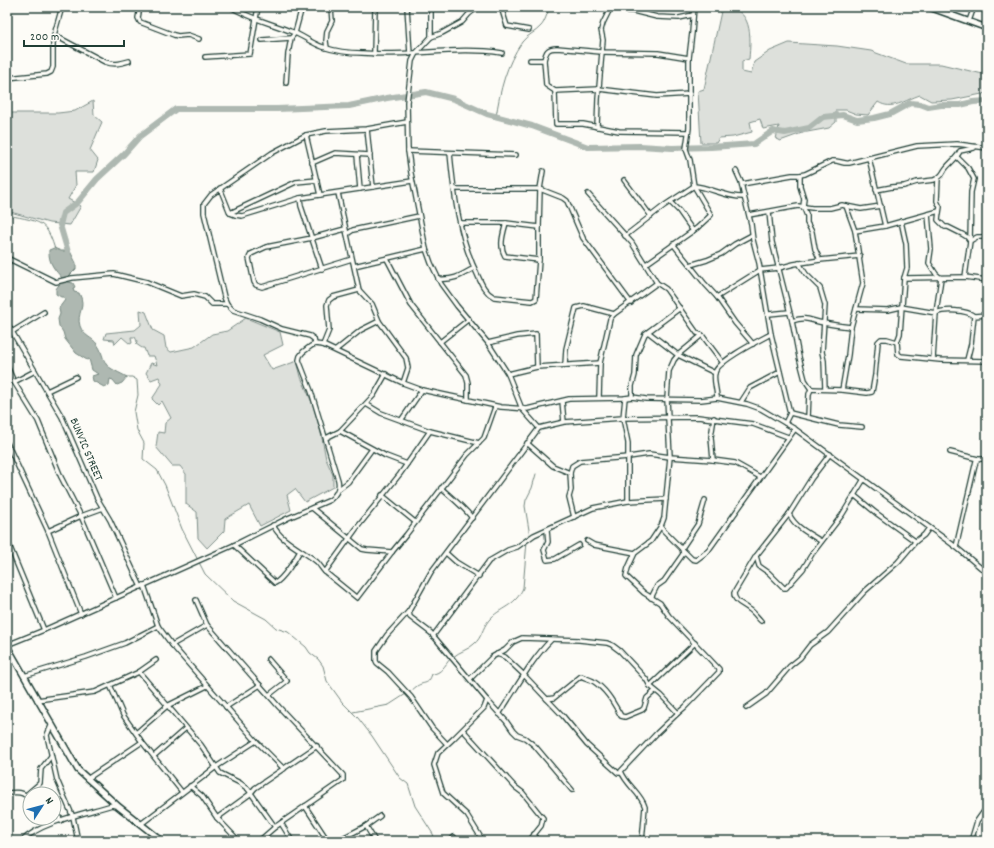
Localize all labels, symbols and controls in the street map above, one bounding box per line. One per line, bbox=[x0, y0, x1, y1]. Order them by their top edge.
scale bar bbox=[24, 22, 124, 48]
text: 200 m bbox=[30, 29, 59, 46]
street label: BUNVIC STREET bbox=[65, 415, 107, 484]
north arrow bbox=[22, 786, 62, 826]
text: N bbox=[40, 794, 57, 809]

